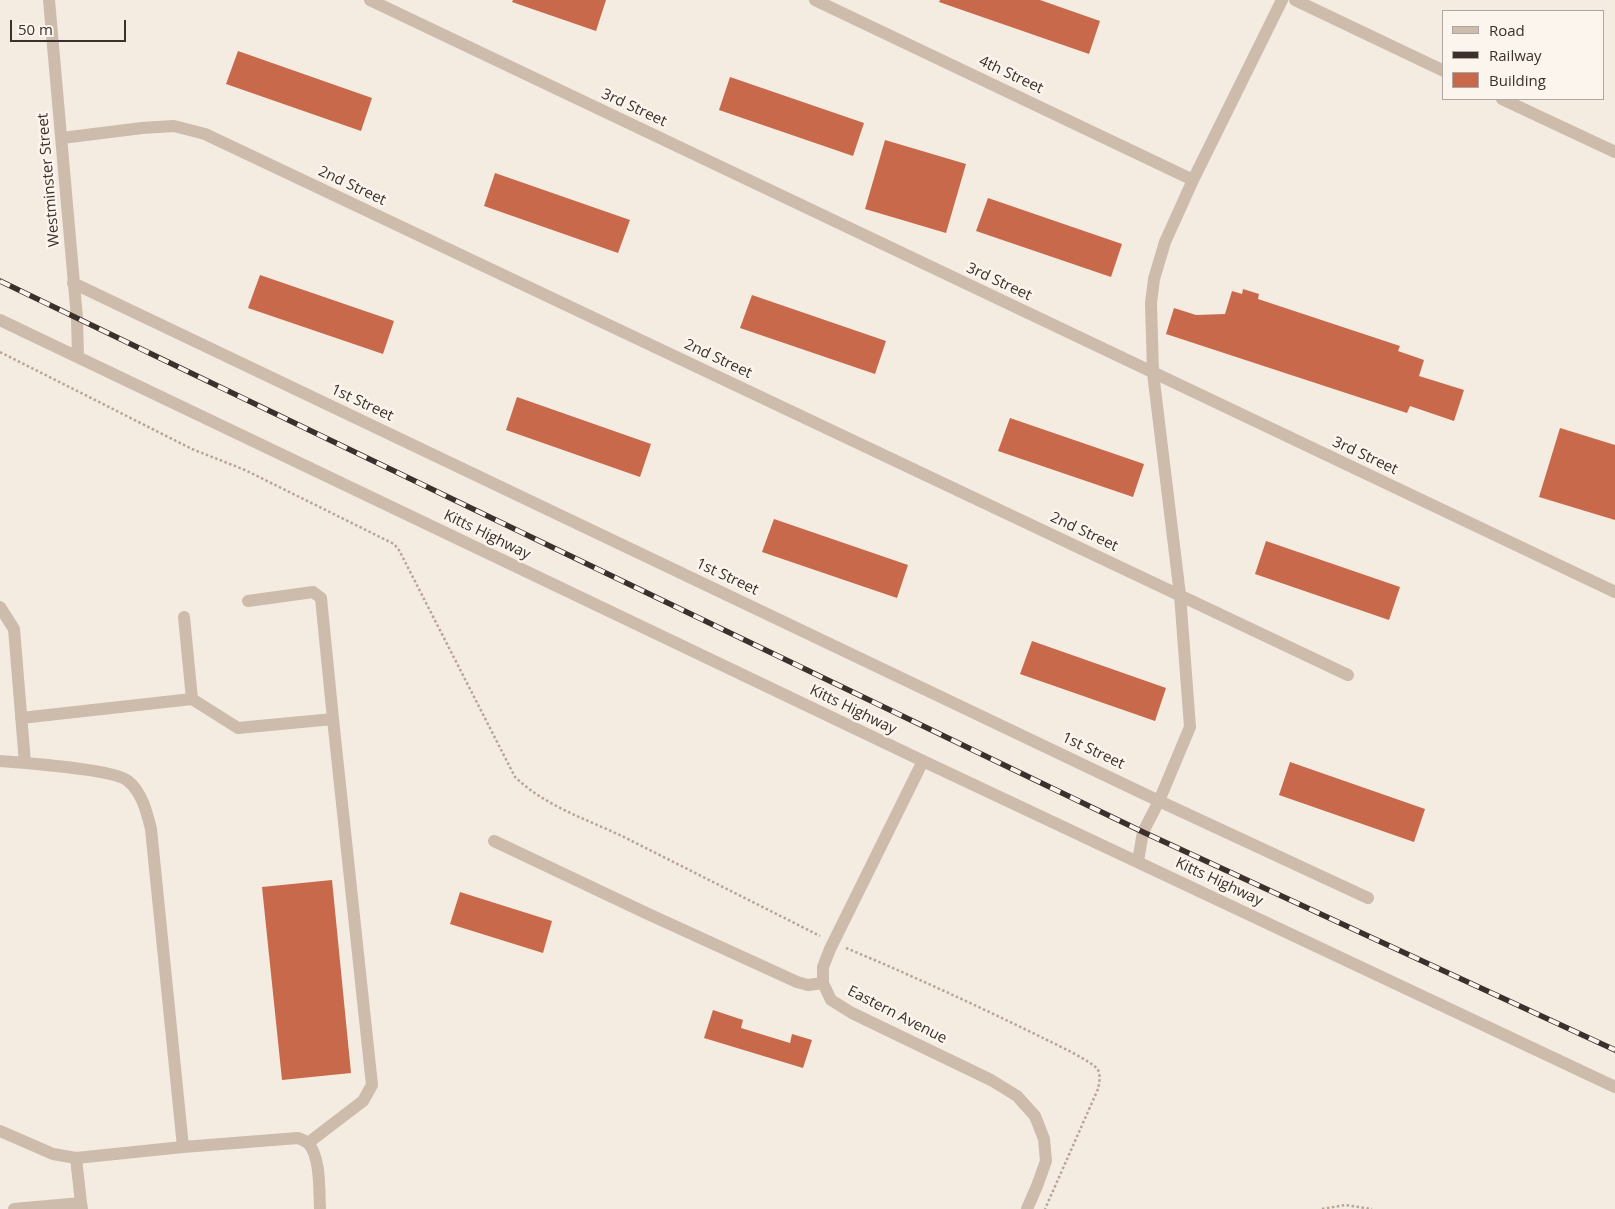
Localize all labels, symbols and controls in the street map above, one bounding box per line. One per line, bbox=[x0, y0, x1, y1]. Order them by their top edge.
scale bar bbox=[12, 10, 129, 42]
legend bbox=[1442, 10, 1605, 100]
text: 50 m bbox=[18, 19, 53, 39]
text: Road bbox=[1489, 20, 1525, 40]
text: Railway bbox=[1489, 45, 1542, 65]
street label: 4th Street bbox=[976, 52, 1046, 98]
text: Building bbox=[1489, 70, 1546, 90]
street label: 3rd Street bbox=[599, 85, 669, 131]
street label: Westminster Street bbox=[34, 112, 64, 248]
street label: 2nd Street bbox=[315, 162, 389, 210]
street label: 3rd Street bbox=[964, 259, 1034, 305]
street label: 2nd Street bbox=[681, 335, 755, 383]
street label: 1st Street bbox=[328, 381, 396, 425]
street label: 3rd Street bbox=[1330, 433, 1400, 479]
street label: Kitts Highway bbox=[441, 506, 533, 564]
street label: 2nd Street bbox=[1047, 508, 1121, 556]
street label: 1st Street bbox=[693, 555, 761, 599]
street label: Kitts Highway bbox=[807, 681, 899, 739]
street label: 1st Street bbox=[1059, 729, 1127, 773]
street label: Kitts Highway bbox=[1172, 854, 1266, 910]
street label: Eastern Avenue bbox=[844, 982, 950, 1048]

